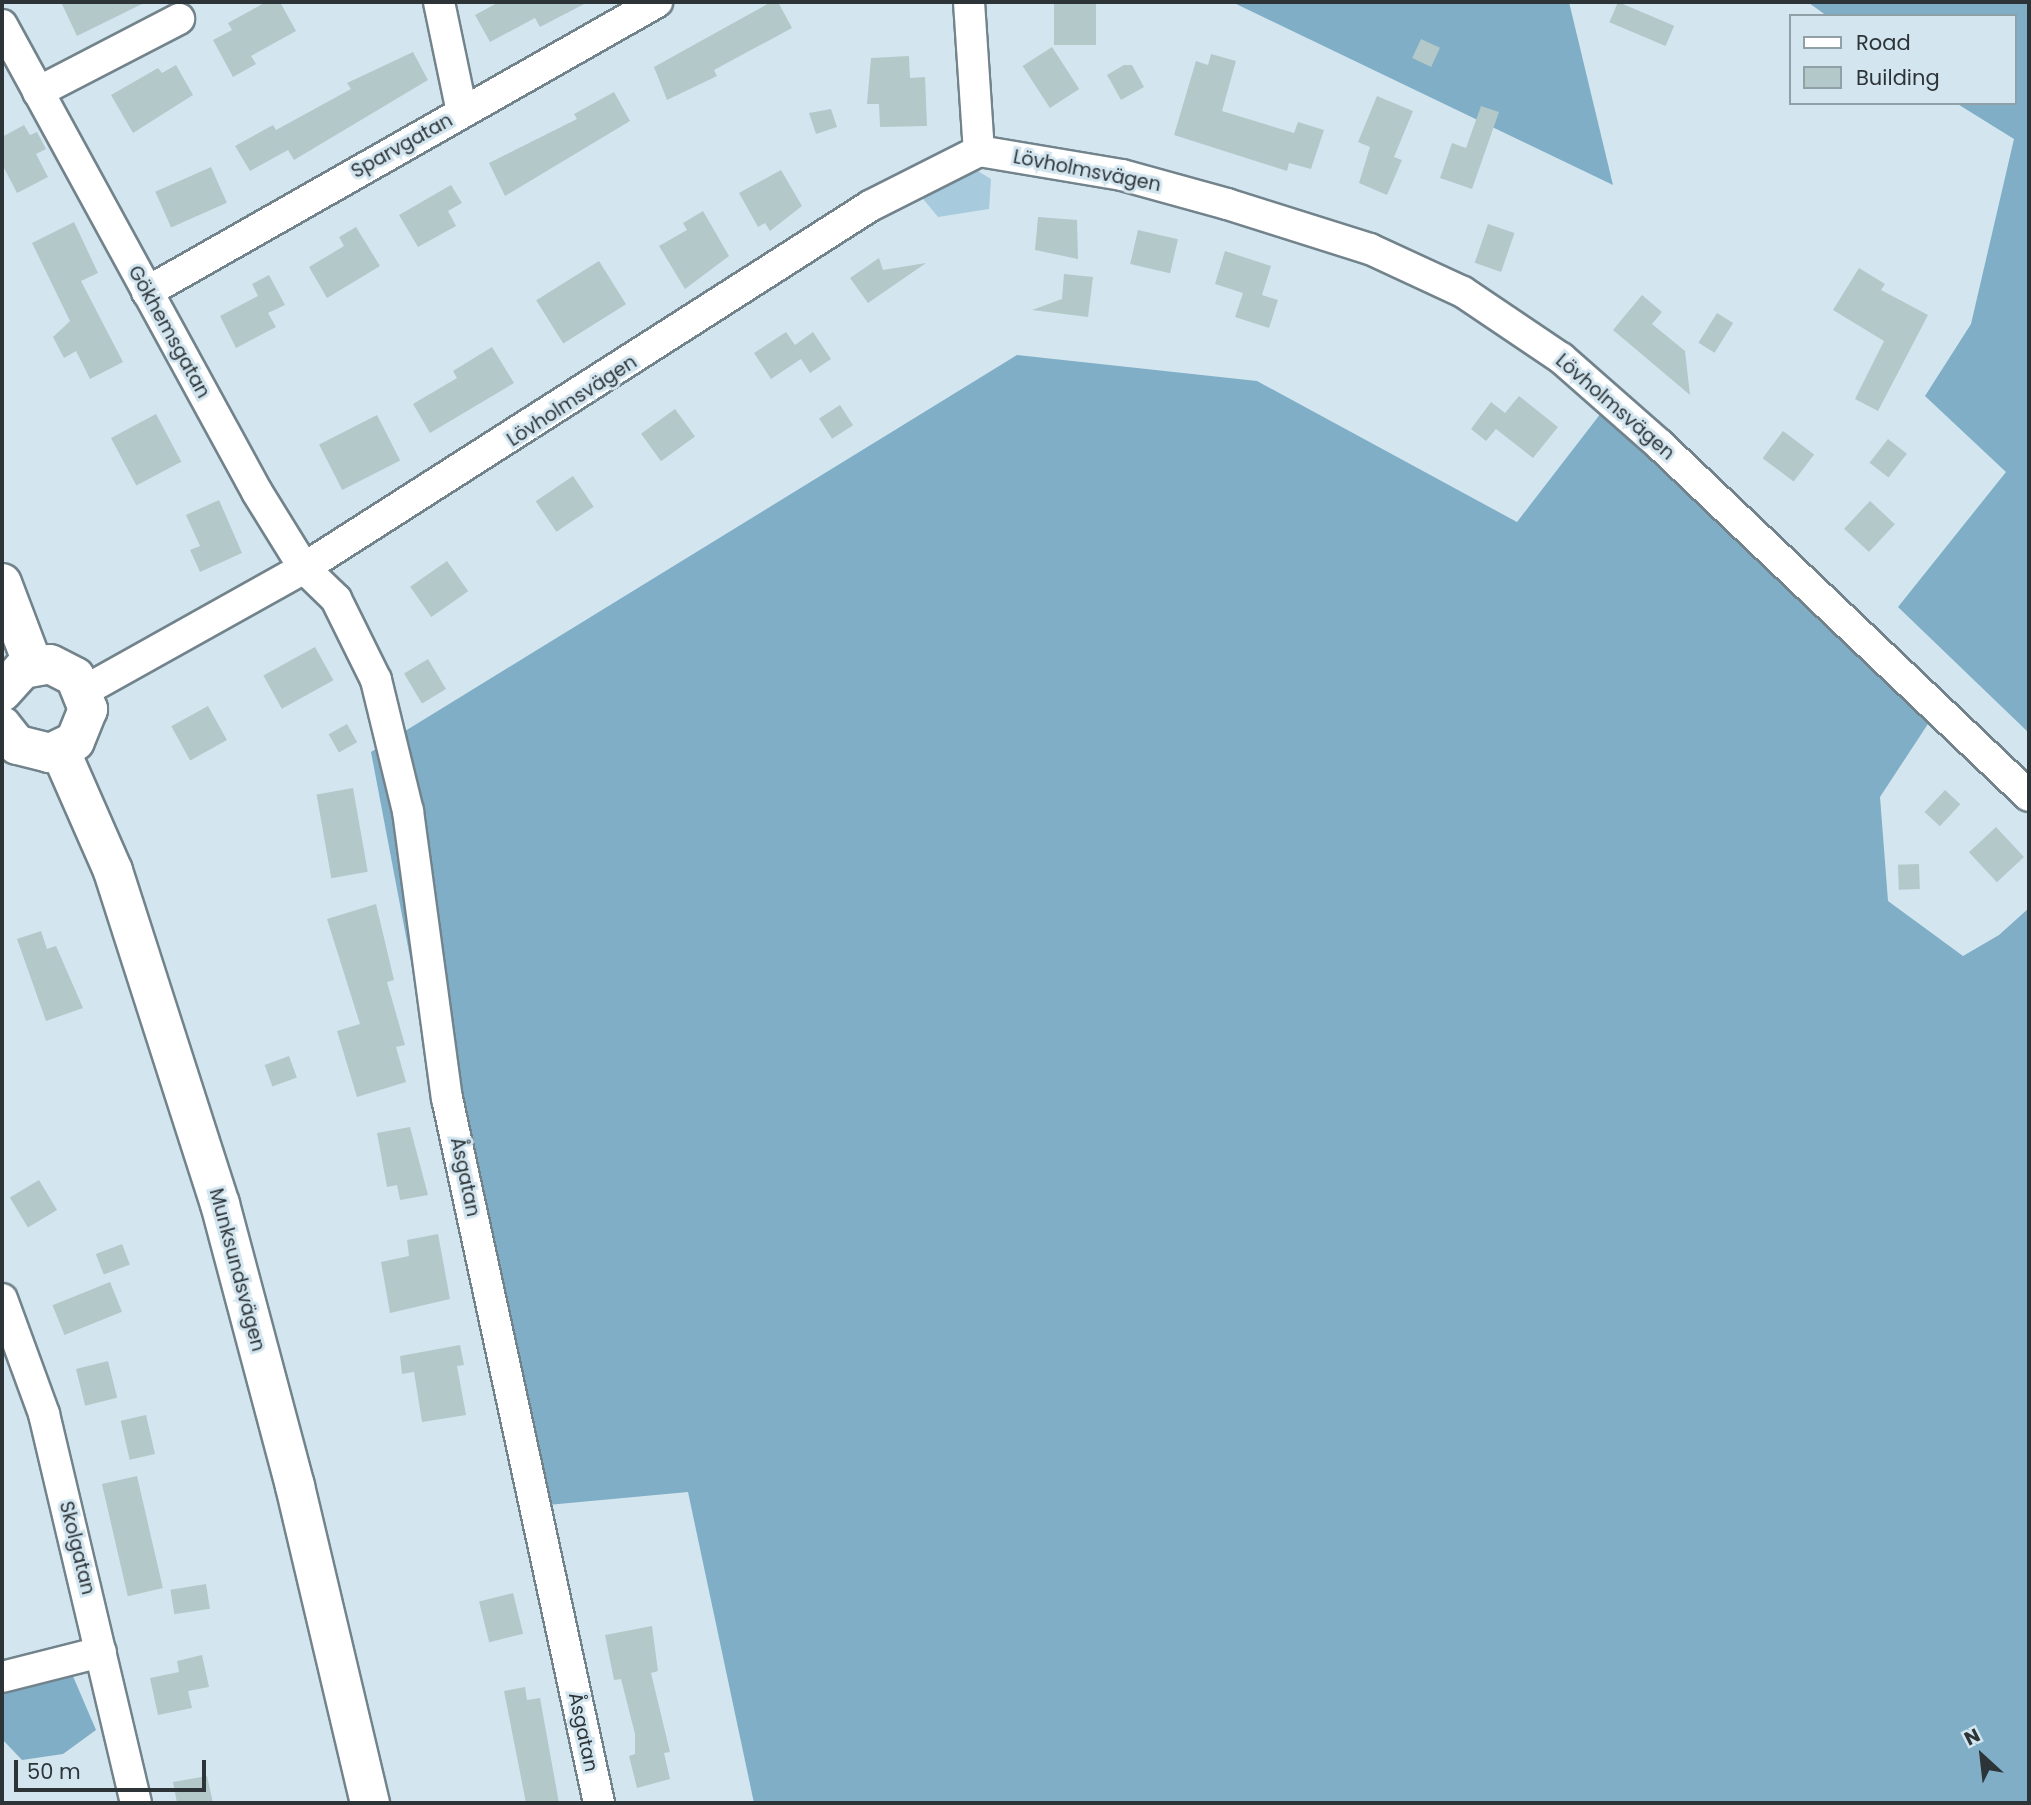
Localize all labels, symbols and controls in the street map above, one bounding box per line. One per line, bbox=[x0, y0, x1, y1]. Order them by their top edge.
legend bbox=[1790, 14, 2017, 105]
text: Road bbox=[1856, 28, 1911, 57]
text: Building bbox=[1856, 63, 1940, 92]
street label: Sparvgatan bbox=[347, 109, 457, 183]
street label: Lövholmsvägen bbox=[1011, 146, 1163, 196]
street label: Gökhemsgatan bbox=[123, 262, 215, 402]
street label: Lövholmsvägen bbox=[1551, 349, 1679, 465]
street label: Lövholmsvägen bbox=[503, 351, 641, 451]
street label: Åsgatan bbox=[445, 1135, 485, 1219]
street label: Munksundsvägen bbox=[204, 1186, 270, 1354]
street label: Skolgatan bbox=[54, 1499, 100, 1597]
street label: Åsgatan bbox=[563, 1690, 603, 1774]
north arrow bbox=[1947, 1721, 2017, 1791]
text: N bbox=[1960, 1722, 1985, 1752]
scale bar bbox=[18, 1745, 210, 1789]
text: 50 m bbox=[27, 1757, 81, 1786]

